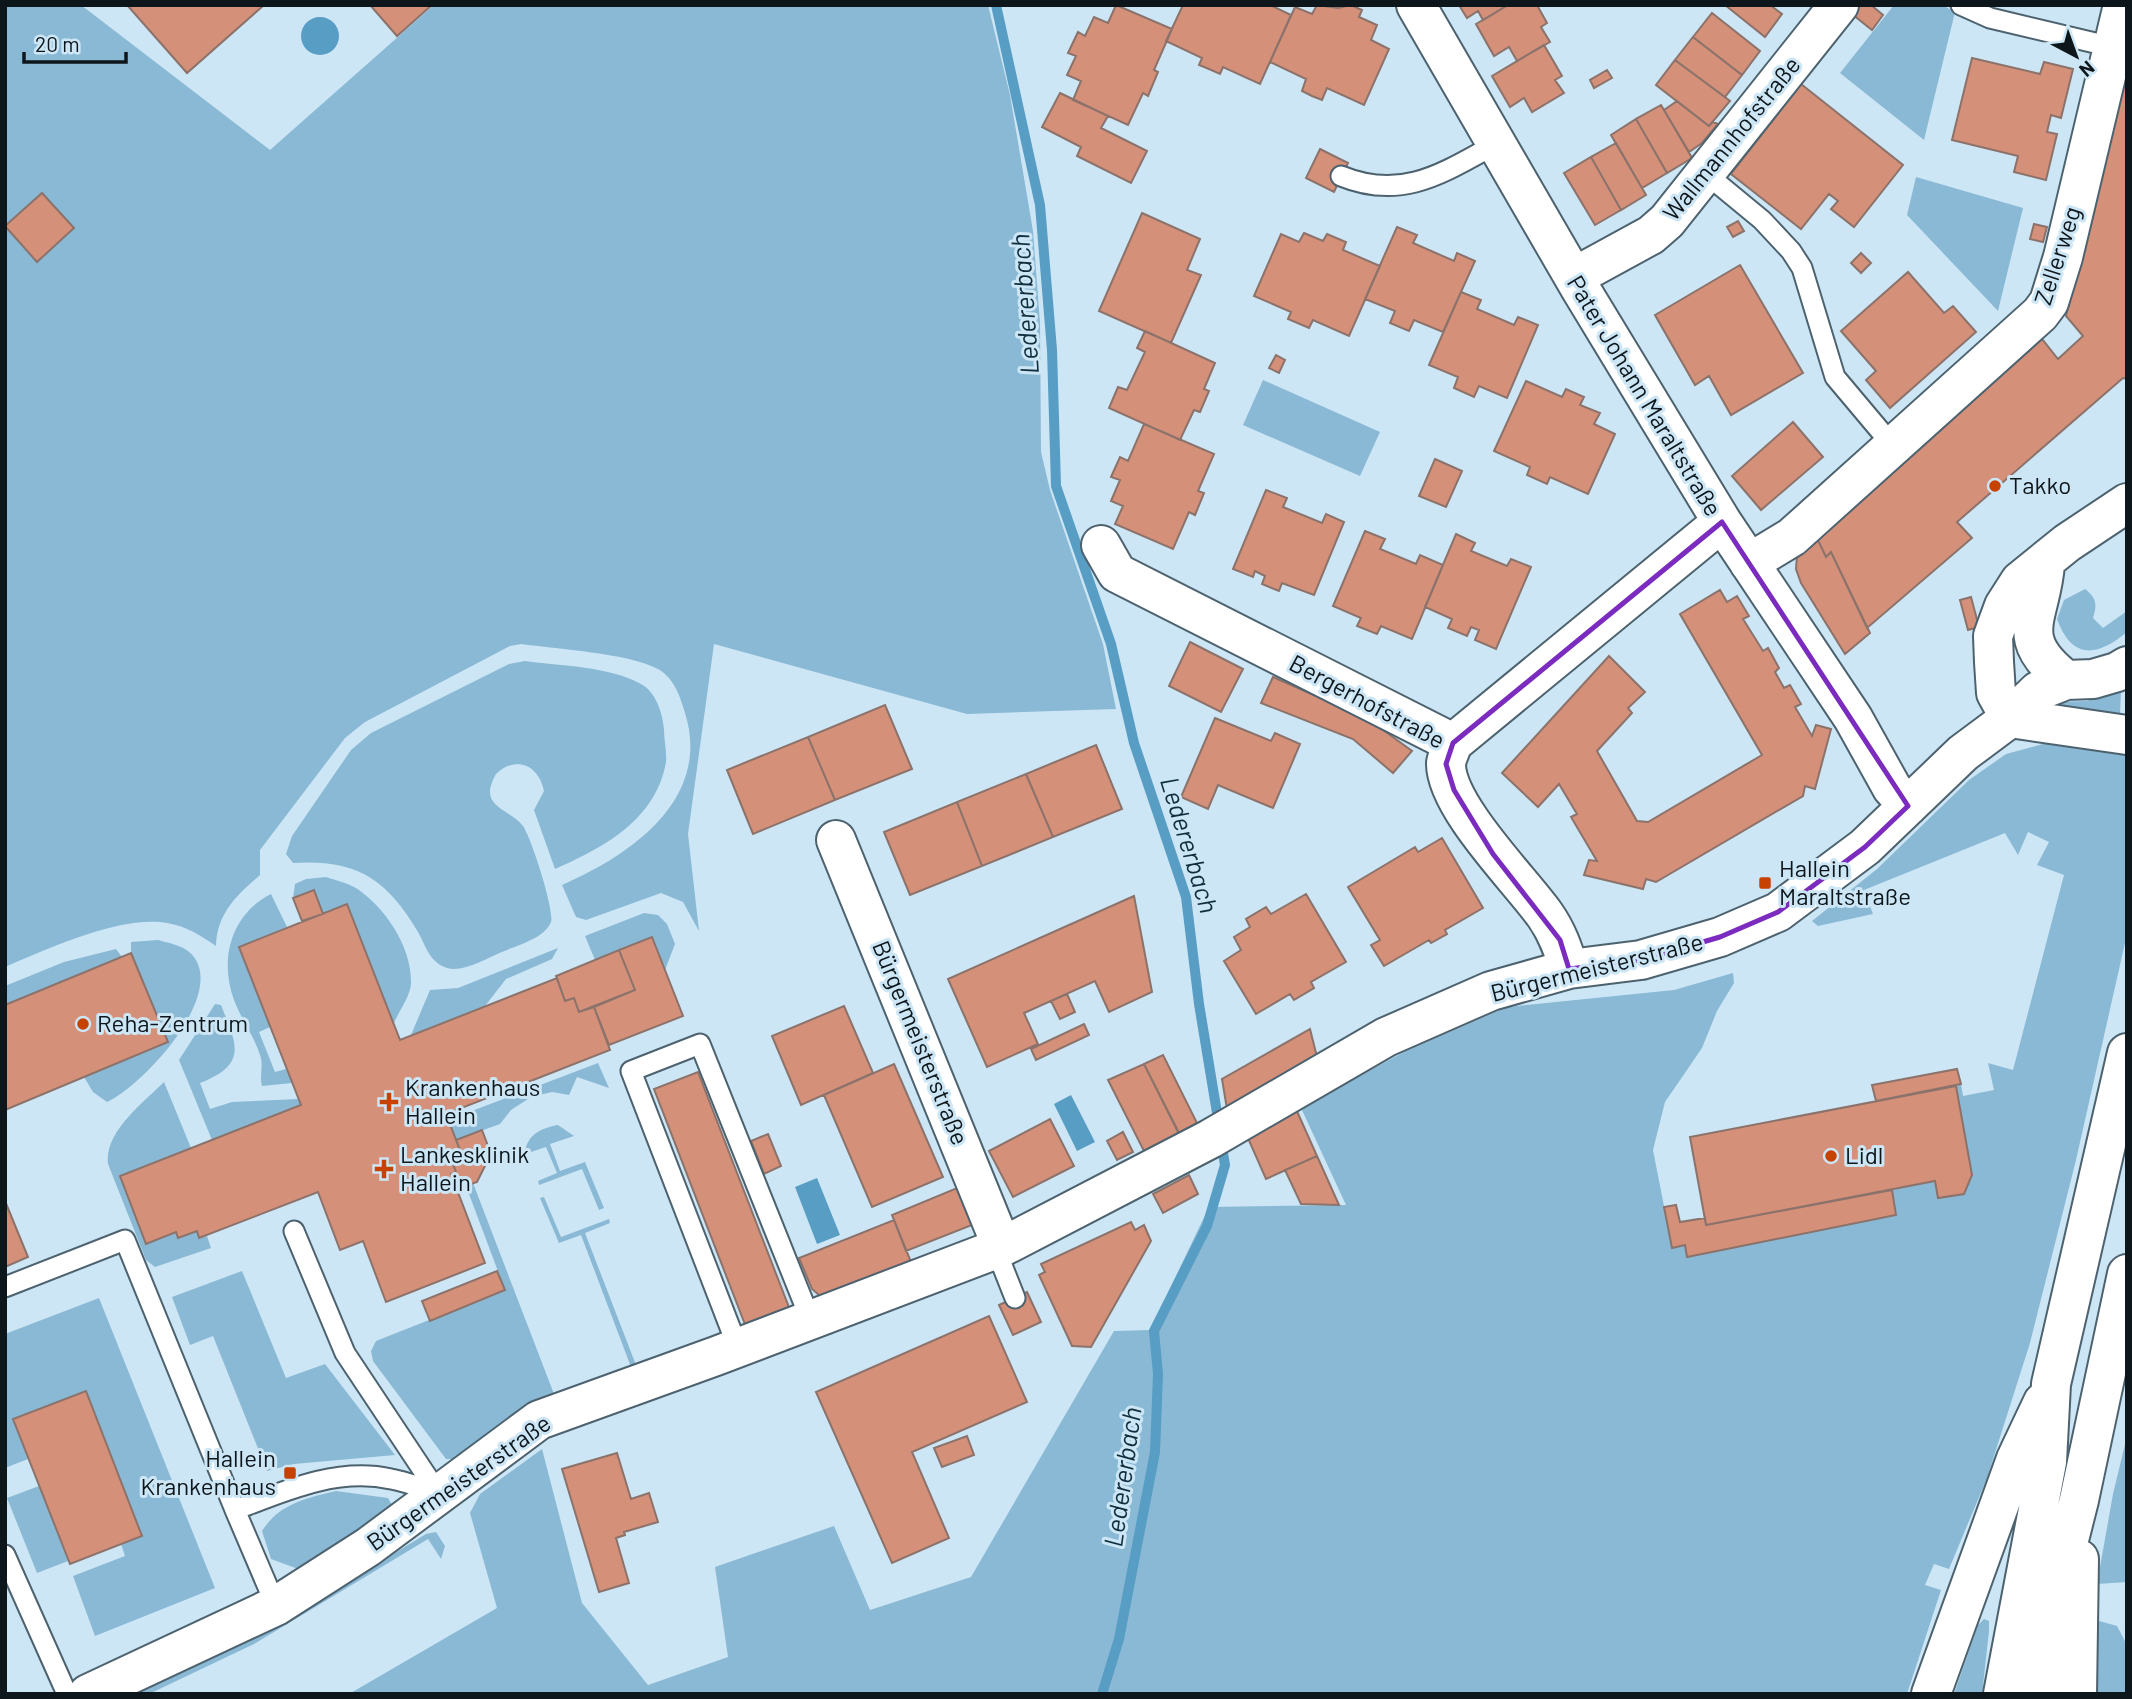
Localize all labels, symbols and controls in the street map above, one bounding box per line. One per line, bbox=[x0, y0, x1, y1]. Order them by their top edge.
scale bar bbox=[24, 21, 126, 65]
north arrow bbox=[2041, 21, 2111, 91]
text: 20 m bbox=[35, 31, 80, 56]
street label: Wallmannhofstraße bbox=[1656, 50, 1806, 226]
text: N bbox=[2075, 56, 2100, 82]
street label: Zellerweg bbox=[2027, 203, 2086, 308]
water label: Ledererbach bbox=[1003, 233, 1044, 375]
street label: Pater Johann Maraltstraße bbox=[1562, 270, 1729, 521]
place label: Takko bbox=[2009, 470, 2071, 499]
marker: Takko bbox=[1987, 478, 2003, 494]
street label: Bergerhofstraße bbox=[1285, 648, 1450, 754]
water label: Ledererbach bbox=[1155, 773, 1226, 916]
place label: Hallein Maraltstraße bbox=[1779, 853, 1911, 910]
marker: Hallein Maraltstraße bbox=[1757, 875, 1773, 891]
street label: Bürgermeisterstraße bbox=[1487, 926, 1706, 1007]
street label: Bürgermeisterstraße bbox=[867, 936, 976, 1149]
place label: Reha-Zentrum bbox=[97, 1008, 248, 1037]
marker: Reha-Zentrum bbox=[75, 1016, 91, 1032]
place label: Krankenhaus Hallein bbox=[405, 1072, 540, 1129]
marker: Krankenhaus Hallein bbox=[379, 1092, 399, 1112]
place label: Lankesklinik Hallein bbox=[400, 1139, 529, 1196]
place label: Lidl bbox=[1845, 1140, 1883, 1169]
marker: Lidl bbox=[1823, 1148, 1839, 1164]
marker: Lankesklinik Hallein bbox=[374, 1159, 394, 1179]
water label: Ledererbach bbox=[1096, 1405, 1147, 1549]
street label: Bürgermeisterstraße bbox=[361, 1407, 556, 1556]
place label: Hallein Krankenhaus bbox=[141, 1443, 276, 1500]
marker: Hallein Krankenhaus bbox=[282, 1465, 298, 1481]

